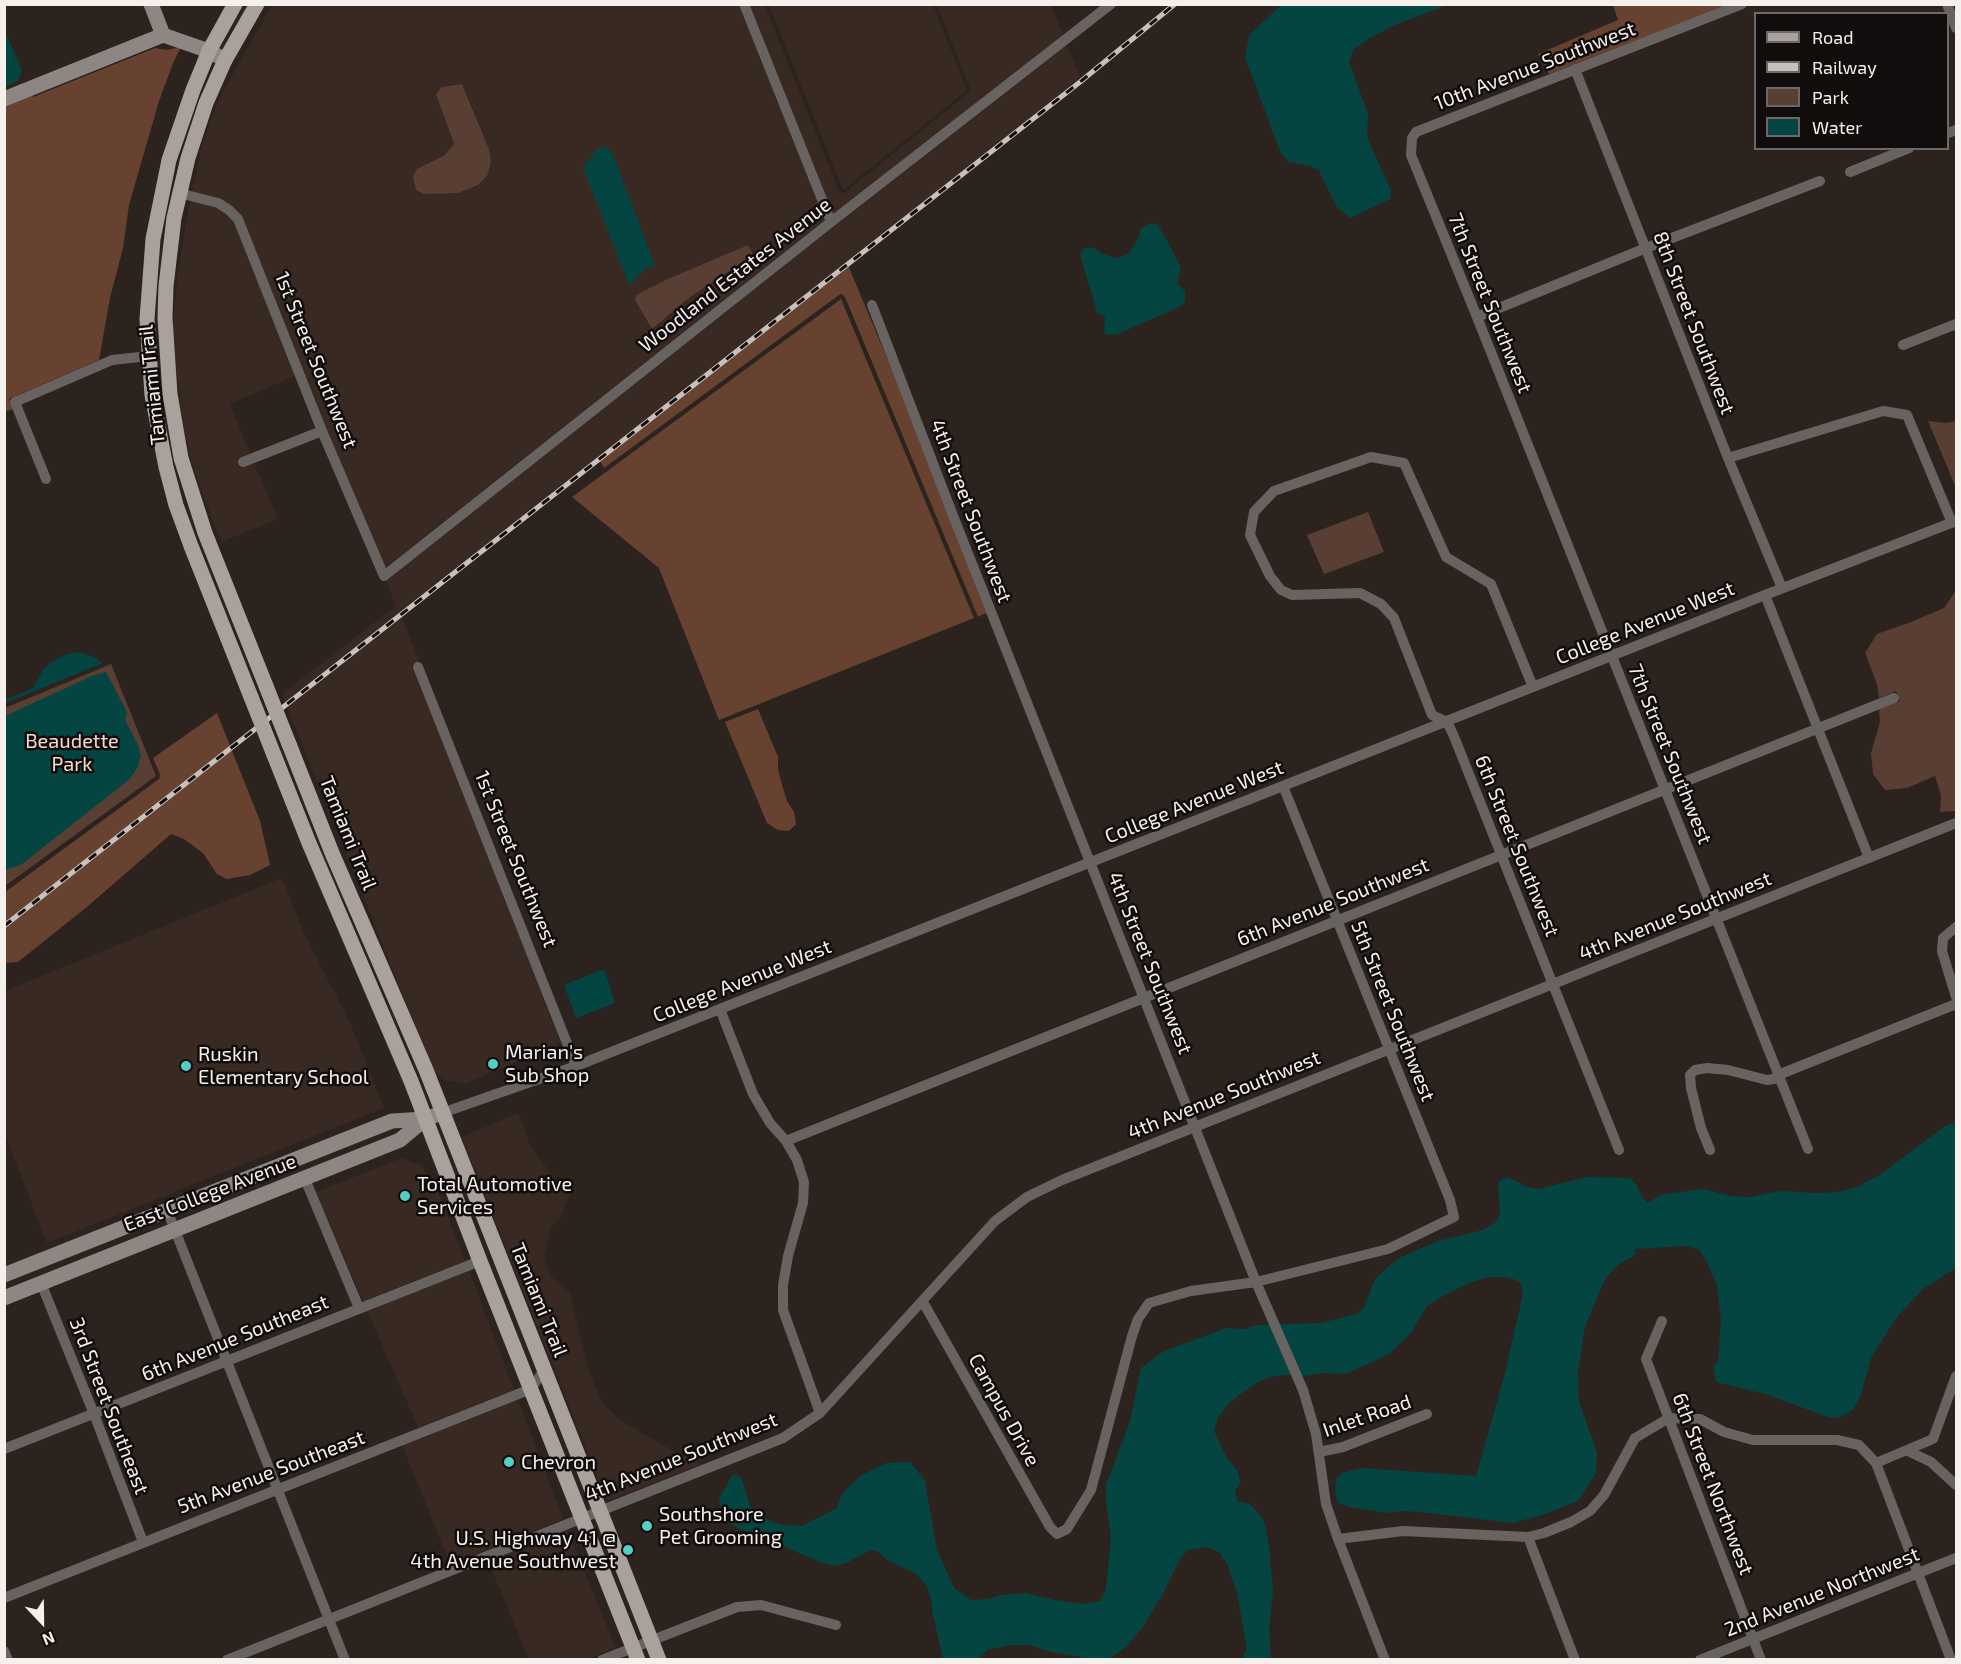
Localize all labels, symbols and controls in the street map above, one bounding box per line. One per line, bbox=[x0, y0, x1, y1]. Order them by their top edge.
legend bbox=[1754, 12, 1949, 150]
street label: 10th Avenue Southwest bbox=[1431, 17, 1639, 115]
text: Road bbox=[1812, 26, 1853, 48]
text: Railway bbox=[1812, 56, 1877, 78]
text: Park bbox=[1812, 86, 1849, 108]
text: Water bbox=[1812, 116, 1862, 138]
street label: Woodland Estates Avenue bbox=[634, 193, 836, 357]
street label: 7th Street Southwest bbox=[1443, 209, 1537, 397]
street label: 8th Street Southwest bbox=[1648, 228, 1740, 418]
street label: 1st Street Southwest bbox=[270, 268, 362, 452]
street label: Tamiami Trail bbox=[134, 324, 170, 446]
street label: 4th Street Southwest bbox=[925, 416, 1017, 606]
street label: College Avenue West bbox=[1552, 576, 1738, 670]
street label: 7th Street Southwest bbox=[1623, 660, 1717, 848]
park label: Beaudette Park bbox=[25, 729, 119, 776]
street label: 6th Street Southwest bbox=[1470, 752, 1564, 940]
street label: College Avenue West bbox=[1101, 755, 1287, 849]
street label: 1st Street Southwest bbox=[470, 767, 562, 951]
street label: Tamiami Trail bbox=[314, 773, 382, 893]
street label: 6th Avenue Southwest bbox=[1234, 853, 1432, 951]
street label: 4th Avenue Southwest bbox=[1575, 866, 1775, 966]
street label: 4th Street Southwest bbox=[1102, 868, 1198, 1058]
street label: 5th Street Southwest bbox=[1346, 917, 1440, 1105]
street label: College Avenue West bbox=[649, 934, 835, 1028]
place label: Marian's Sub Shop bbox=[505, 1040, 589, 1087]
place label: Ruskin Elementary School bbox=[198, 1042, 369, 1089]
street label: 4th Avenue Southwest bbox=[1124, 1045, 1324, 1145]
marker: Marian's Sub Shop bbox=[486, 1057, 500, 1071]
marker: Ruskin Elementary School bbox=[179, 1059, 193, 1073]
street label: East College Avenue bbox=[120, 1149, 300, 1237]
place label: Total Automotive Services bbox=[417, 1172, 572, 1219]
marker: Total Automotive Services bbox=[398, 1189, 412, 1203]
street label: Tamiami Trail bbox=[505, 1240, 573, 1360]
street label: 6th Avenue Southeast bbox=[138, 1290, 332, 1386]
street label: 3rd Street Southeast bbox=[64, 1314, 154, 1498]
street label: Campus Drive bbox=[963, 1350, 1045, 1470]
street label: Inlet Road bbox=[1320, 1390, 1414, 1442]
street label: 6th Street Northwest bbox=[1667, 1390, 1759, 1578]
street label: 4th Avenue Southwest bbox=[581, 1407, 781, 1507]
street label: 5th Avenue Southeast bbox=[174, 1425, 368, 1519]
place label: Chevron bbox=[521, 1450, 596, 1474]
marker: Chevron bbox=[502, 1455, 516, 1469]
place label: Southshore Pet Grooming bbox=[659, 1502, 782, 1549]
marker: Southshore Pet Grooming bbox=[640, 1519, 654, 1533]
place label: U.S. Highway 41 @ 4th Avenue Southwest bbox=[410, 1526, 616, 1573]
street label: 2nd Avenue Northwest bbox=[1721, 1542, 1923, 1642]
marker: U.S. Highway 41 @ 4th Avenue Southwest bbox=[621, 1543, 635, 1557]
north arrow bbox=[12, 1592, 72, 1652]
text: N bbox=[40, 1628, 58, 1650]

